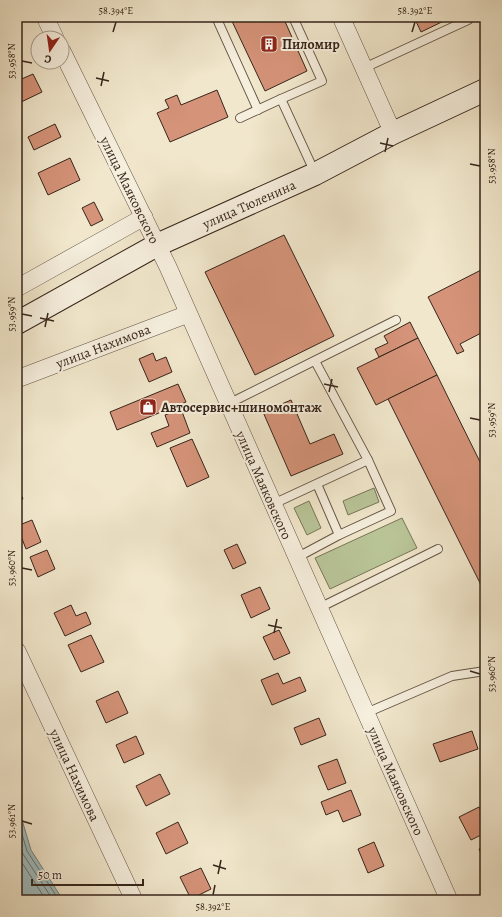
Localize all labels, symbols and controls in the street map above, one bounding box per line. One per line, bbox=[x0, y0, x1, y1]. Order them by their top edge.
text: 58.394°E bbox=[99, 4, 133, 17]
text: 58.392°E bbox=[398, 4, 432, 17]
north arrow bbox=[30, 30, 70, 70]
building icon: Пиломир bbox=[259, 34, 279, 54]
place label: Пиломир bbox=[282, 35, 340, 54]
text: 53.958°N bbox=[5, 43, 18, 79]
text: С bbox=[43, 51, 53, 67]
street label: улица Маяковского bbox=[95, 132, 164, 247]
text: 53.958°N bbox=[485, 148, 498, 184]
street label: улица Тюленина bbox=[199, 175, 299, 234]
text: 53.959°N bbox=[5, 296, 18, 332]
street label: улица Нахимова bbox=[52, 320, 154, 374]
shop icon: Автосервис+шиномонтаж bbox=[138, 397, 158, 417]
place label: Автосервис+шиномонтаж bbox=[160, 398, 322, 417]
text: 53.959°N bbox=[485, 402, 498, 438]
street label: улица Маяковского bbox=[231, 427, 296, 543]
text: 53.960°N bbox=[5, 550, 18, 586]
text: 53.960°N bbox=[485, 656, 498, 692]
street label: улица Маяковского bbox=[363, 723, 428, 839]
street label: улица Нахимова bbox=[44, 725, 104, 825]
text: 53.961°N bbox=[5, 804, 18, 838]
scale bar bbox=[32, 861, 143, 887]
text: 50 m bbox=[38, 867, 62, 883]
text: 58.392°E bbox=[196, 900, 230, 913]

